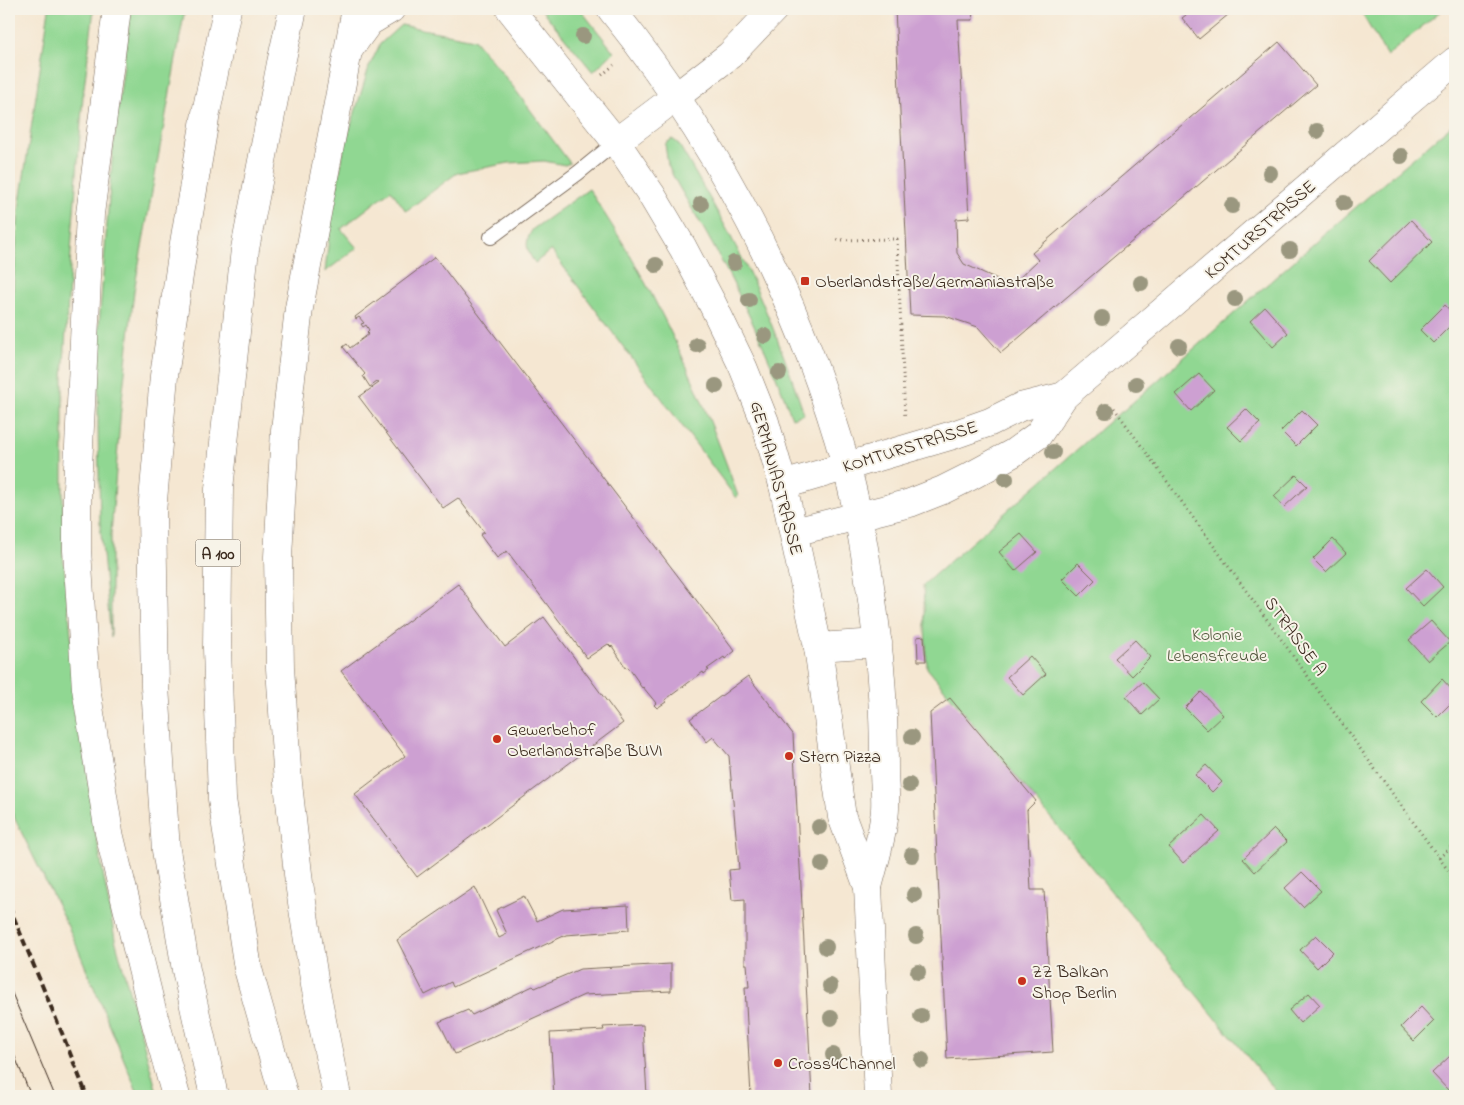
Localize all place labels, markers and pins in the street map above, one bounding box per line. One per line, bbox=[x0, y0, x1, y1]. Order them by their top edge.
place label: Oberlandstraße/Germaniastraße bbox=[815, 270, 1055, 296]
marker: Oberlandstraße/Germaniastraße bbox=[799, 275, 811, 287]
place label: Gewerbehof Oberlandstraße BUVI bbox=[507, 718, 662, 765]
marker: Gewerbehof Oberlandstraße BUVI bbox=[491, 733, 503, 745]
place label: Stern Pizza bbox=[799, 745, 881, 771]
marker: Stern Pizza bbox=[783, 750, 795, 762]
place label: ZZ Balkan Shop Berlin bbox=[1032, 960, 1117, 1007]
marker: ZZ Balkan Shop Berlin bbox=[1016, 975, 1028, 987]
place label: Cross4Channel bbox=[788, 1052, 896, 1078]
marker: Cross4Channel bbox=[772, 1057, 784, 1069]

